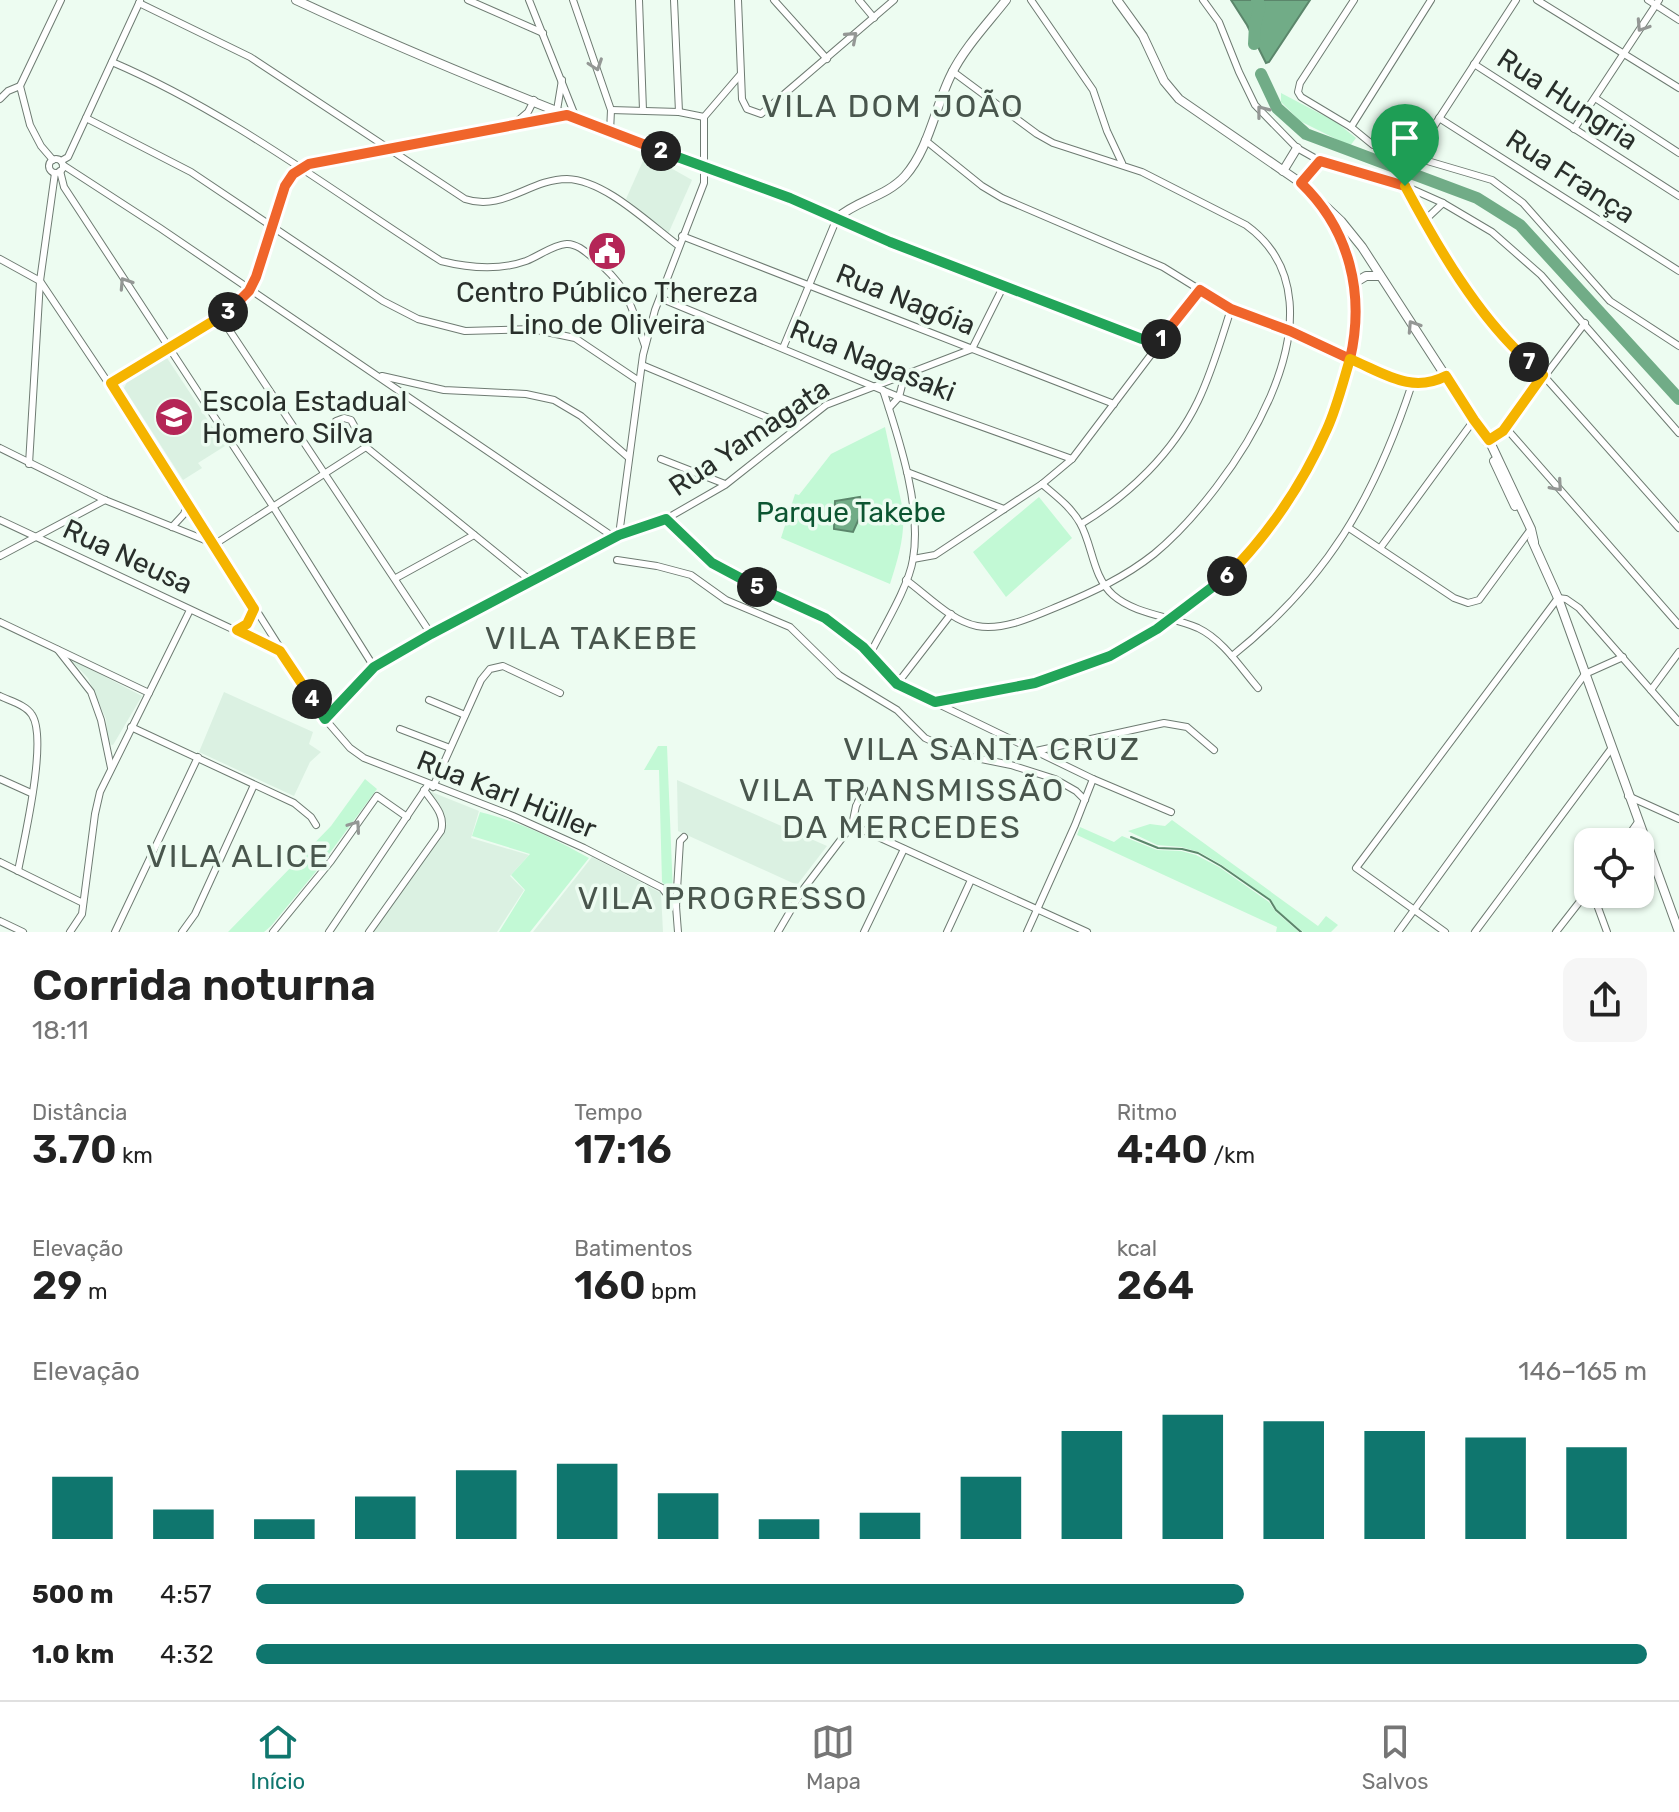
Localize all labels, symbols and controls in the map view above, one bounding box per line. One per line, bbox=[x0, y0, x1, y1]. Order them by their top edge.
one-way arrow bbox=[1637, 17, 1652, 32]
one-way arrow bbox=[843, 32, 857, 47]
street label: Rua Hungria bbox=[1491, 42, 1644, 157]
one-way arrow bbox=[586, 58, 602, 72]
district label: VILA DOM JOÃO bbox=[761, 87, 1025, 125]
pin bbox=[1371, 104, 1439, 186]
one-way arrow bbox=[1257, 105, 1271, 120]
icon: arrive bbox=[1383, 116, 1427, 160]
street label: Rua França bbox=[1500, 122, 1641, 230]
pin: 2 bbox=[641, 131, 681, 171]
text: 2 bbox=[654, 137, 668, 164]
public building icon: Centro Público Thereza Lino de Oliveira bbox=[586, 230, 628, 272]
street label: Rua Nagóia bbox=[831, 257, 980, 342]
place label: Centro Público Thereza Lino de Oliveira bbox=[456, 276, 758, 341]
one-way arrow bbox=[120, 277, 135, 292]
pin: 3 bbox=[208, 292, 248, 332]
text: 3 bbox=[221, 298, 235, 325]
street label: Rua Nagasaki bbox=[785, 312, 960, 409]
pin: 1 bbox=[1141, 319, 1181, 359]
one-way arrow bbox=[1407, 320, 1422, 334]
text: 1 bbox=[1156, 325, 1166, 352]
pin: 7 bbox=[1509, 342, 1549, 382]
text: 7 bbox=[1523, 348, 1535, 375]
street label: Rua Yamagata bbox=[663, 372, 836, 503]
place label: Escola Estadual Homero Silva bbox=[202, 385, 407, 450]
school or university icon: Escola Estadual Homero Silva bbox=[153, 396, 195, 438]
one-way arrow bbox=[1547, 477, 1562, 492]
park label: Parque Takebe bbox=[756, 496, 946, 529]
street label: Rua Neusa bbox=[58, 512, 198, 601]
pin: 6 bbox=[1207, 556, 1247, 596]
text: 6 bbox=[1220, 562, 1234, 589]
pin: 5 bbox=[737, 567, 777, 607]
text: 5 bbox=[750, 573, 764, 600]
district label: VILA TAKEBE bbox=[485, 619, 699, 657]
pin: 4 bbox=[292, 679, 332, 719]
text: 4 bbox=[304, 685, 320, 712]
district label: VILA SANTA CRUZ bbox=[843, 730, 1141, 768]
street label: Rua Karl Hüller bbox=[412, 743, 602, 846]
district label: VILA TRANSMISSÃO DA MERCEDES bbox=[739, 771, 1065, 846]
one-way arrow bbox=[345, 821, 360, 835]
map controls bbox=[1574, 828, 1654, 908]
button: locate bbox=[1574, 828, 1654, 908]
district label: VILA ALICE bbox=[146, 837, 330, 875]
district label: VILA PROGRESSO bbox=[578, 879, 868, 917]
button: share bbox=[1563, 958, 1647, 1042]
text: Corrida noturna bbox=[32, 959, 376, 1011]
text: 18:11 bbox=[32, 1015, 89, 1046]
text: Distância bbox=[32, 1099, 127, 1126]
text: Tempo bbox=[574, 1099, 643, 1126]
text: Ritmo bbox=[1117, 1099, 1177, 1126]
text: 3.70 bbox=[32, 1126, 117, 1173]
text: 17:16 bbox=[574, 1126, 672, 1173]
text: 4:40 bbox=[1117, 1126, 1208, 1173]
text: km bbox=[117, 1142, 153, 1169]
text: /km bbox=[1208, 1142, 1255, 1169]
text: Elevação bbox=[32, 1235, 123, 1262]
text: Batimentos bbox=[574, 1235, 693, 1262]
text: kcal bbox=[1117, 1235, 1157, 1262]
text: 29 bbox=[32, 1262, 83, 1309]
text: 160 bbox=[574, 1262, 646, 1309]
text: 264 bbox=[1117, 1262, 1194, 1309]
text: m bbox=[83, 1278, 107, 1305]
text: bpm bbox=[646, 1278, 697, 1305]
text: Elevação bbox=[32, 1356, 140, 1387]
text: 146–165 m bbox=[1518, 1356, 1647, 1387]
text: 500 m bbox=[32, 1579, 114, 1610]
text: 4:57 bbox=[160, 1579, 212, 1610]
text: 1.0 km bbox=[32, 1639, 114, 1670]
text: 4:32 bbox=[160, 1639, 214, 1670]
tab: Início bbox=[250, 1720, 305, 1795]
tab: Mapa bbox=[806, 1720, 861, 1795]
tab: Salvos bbox=[1362, 1720, 1429, 1795]

